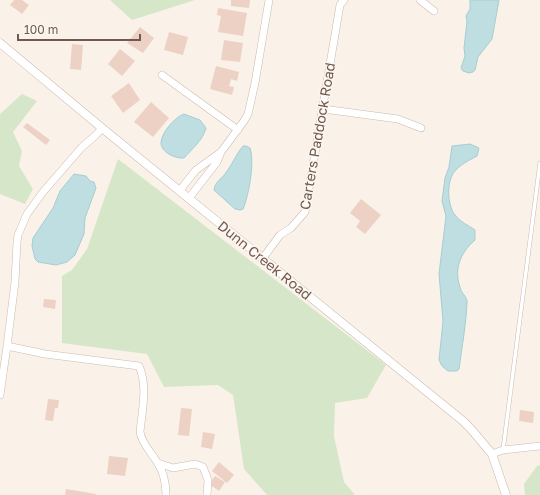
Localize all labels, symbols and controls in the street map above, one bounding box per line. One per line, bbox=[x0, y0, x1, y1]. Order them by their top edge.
scale bar bbox=[18, 16, 140, 42]
text: 100 m bbox=[24, 22, 58, 37]
street label: Carters Paddock Road bbox=[296, 61, 338, 211]
street label: Dunn Creek Road bbox=[215, 217, 315, 303]

